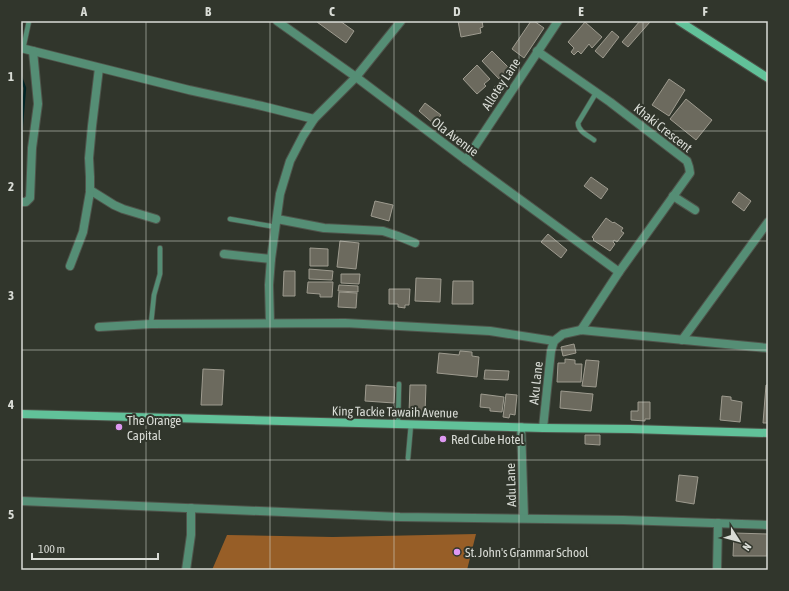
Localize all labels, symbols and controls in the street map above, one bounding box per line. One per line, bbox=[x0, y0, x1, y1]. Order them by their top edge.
text: A bbox=[80, 4, 88, 19]
text: B bbox=[205, 4, 212, 19]
text: C bbox=[329, 4, 335, 19]
text: D bbox=[453, 4, 461, 19]
text: E bbox=[578, 4, 584, 19]
text: F bbox=[702, 4, 708, 19]
street label: Allotey Lane bbox=[479, 55, 523, 113]
text: 1 bbox=[8, 69, 14, 84]
street label: Khaki Crescent bbox=[631, 101, 695, 156]
street label: Ola Avenue bbox=[429, 115, 481, 160]
text: 2 bbox=[8, 179, 14, 194]
text: 3 bbox=[8, 288, 14, 303]
street label: Aku Lane bbox=[526, 361, 546, 405]
text: 4 bbox=[7, 397, 14, 412]
street label: King Tackie Tawaih Avenue bbox=[332, 403, 458, 421]
place label: The Orange Capital bbox=[127, 413, 181, 443]
marker: The Orange Capital bbox=[114, 422, 124, 432]
place label: Red Cube Hotel bbox=[451, 432, 524, 447]
marker: Red Cube Hotel bbox=[438, 434, 448, 444]
street label: Adu Lane bbox=[503, 463, 519, 507]
text: 5 bbox=[8, 507, 14, 522]
north arrow bbox=[719, 521, 759, 561]
scale bar bbox=[32, 535, 158, 561]
text: N bbox=[740, 541, 754, 553]
text: 100 m bbox=[38, 542, 65, 556]
place label: St. John's Grammar School bbox=[465, 545, 589, 560]
marker: St. John's Grammar School bbox=[452, 547, 462, 557]

